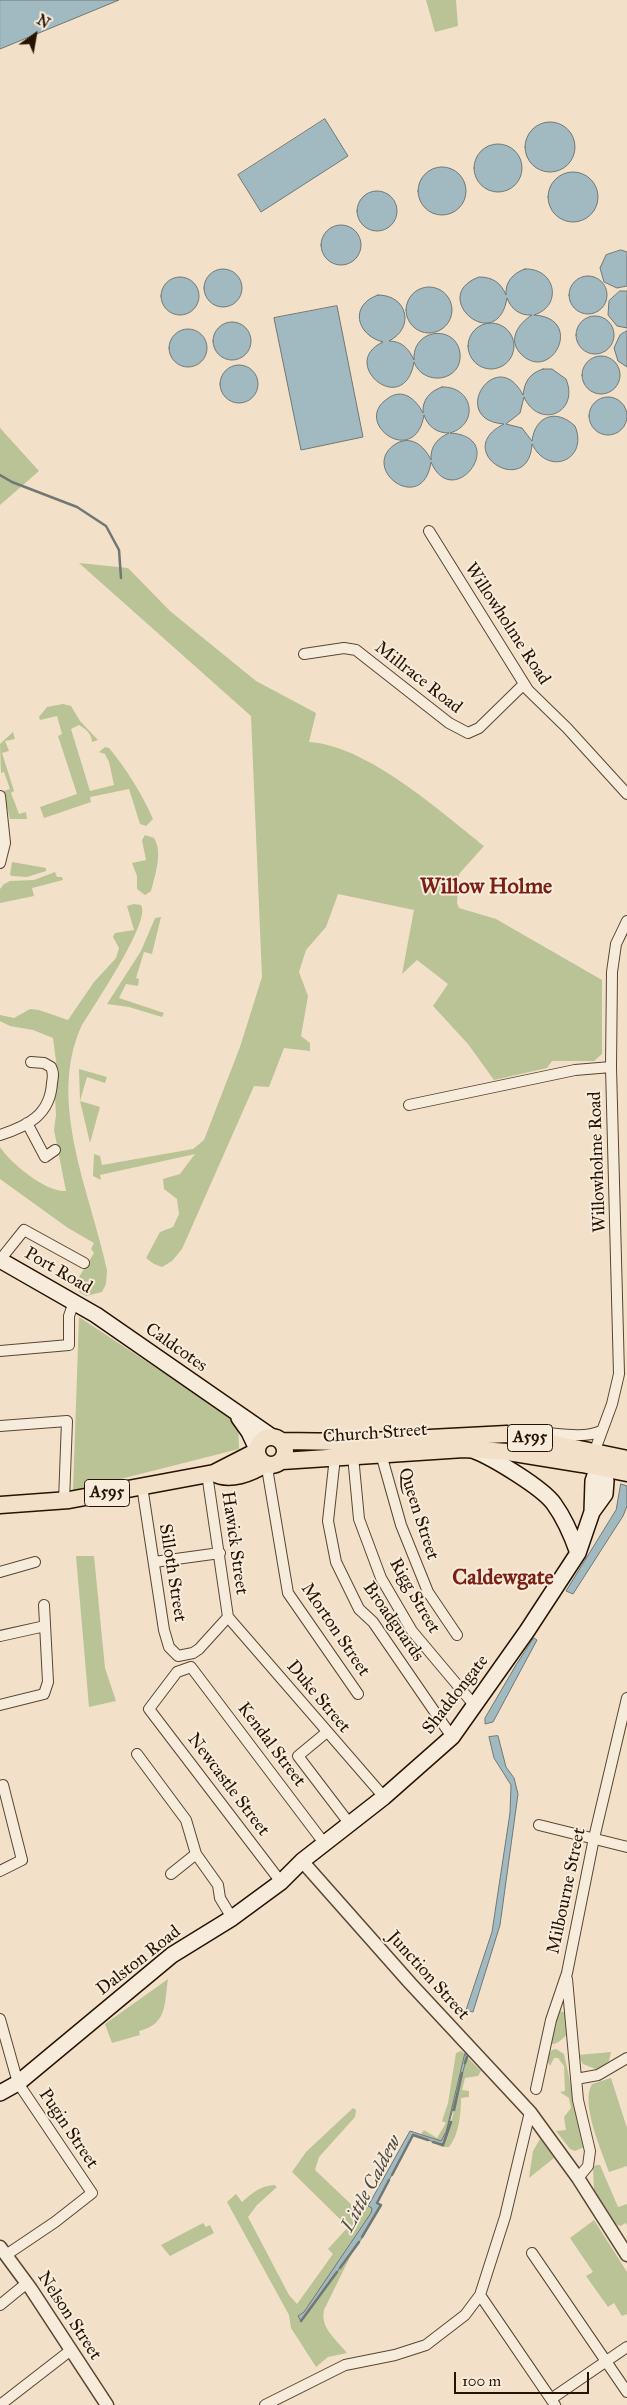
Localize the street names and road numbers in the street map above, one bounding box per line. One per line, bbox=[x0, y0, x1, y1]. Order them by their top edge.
street label: Willowholme Road bbox=[459, 559, 555, 689]
street label: Millrace Road bbox=[370, 637, 466, 719]
street label: Willowholme Road bbox=[585, 1091, 611, 1233]
street label: Port Road bbox=[20, 1243, 96, 1299]
street label: Caldcotes bbox=[141, 1319, 211, 1377]
street label: Church Street bbox=[322, 1420, 428, 1448]
road number: A595 bbox=[508, 1425, 552, 1452]
street label: Queen Street bbox=[393, 1465, 443, 1563]
road number: A595 bbox=[84, 1480, 130, 1506]
street label: Hawick Street bbox=[216, 1490, 252, 1596]
street label: Silloth Street bbox=[154, 1522, 190, 1624]
street label: Rigg Street bbox=[384, 1555, 444, 1637]
street label: Broadguards bbox=[358, 1578, 428, 1666]
street label: Morton Street bbox=[296, 1579, 374, 1681]
street label: Shaddongate bbox=[418, 1651, 494, 1739]
street label: Duke Street bbox=[281, 1656, 355, 1738]
street label: Kendal Street bbox=[232, 1699, 310, 1791]
street label: Newcastle Street bbox=[182, 1729, 274, 1841]
street label: Milbourne Street bbox=[543, 1826, 591, 1956]
street label: Dalston Road bbox=[93, 1921, 185, 2001]
street label: Junction Street bbox=[382, 1927, 474, 2025]
street label: Pugin Street bbox=[33, 2085, 103, 2173]
street label: Nelson Street bbox=[32, 2268, 106, 2364]

